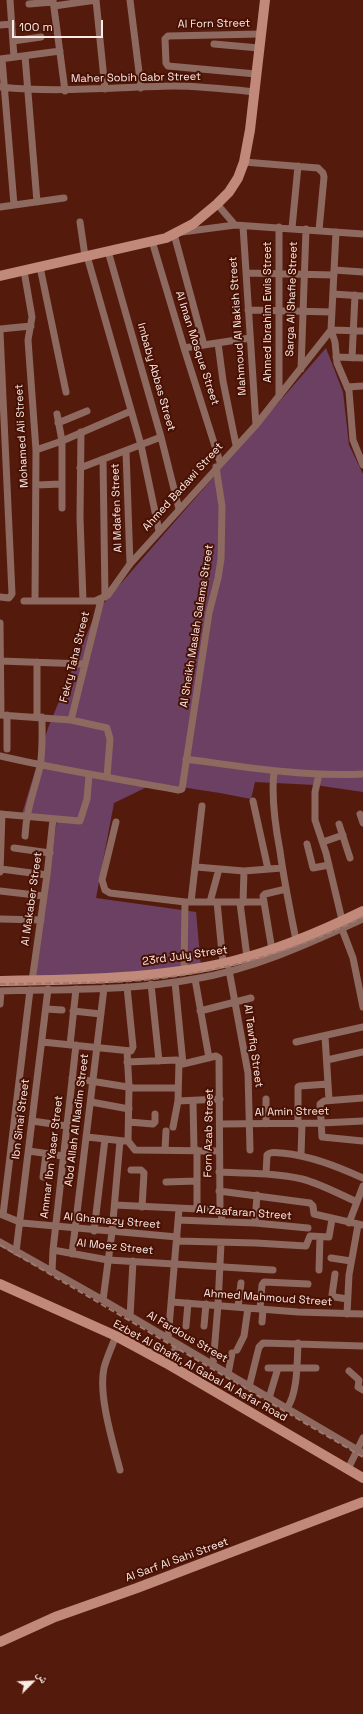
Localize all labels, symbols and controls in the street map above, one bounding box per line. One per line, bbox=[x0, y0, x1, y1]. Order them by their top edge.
scale bar bbox=[14, 12, 105, 38]
street label: Al Forn Street bbox=[178, 17, 250, 31]
text: 100 m bbox=[19, 19, 53, 35]
street label: Maher Sobih Gabr Street bbox=[71, 70, 201, 86]
street label: Ahmed Ibrahim Ewis Street bbox=[261, 241, 275, 383]
street label: Sarga Al Shafie Street bbox=[283, 241, 301, 357]
street label: Mahmoud Al Nakish Street bbox=[227, 256, 249, 396]
street label: Al Iman Mosque Street bbox=[172, 289, 222, 407]
street label: Imbaby Abbas Street bbox=[134, 321, 178, 433]
street label: Mohamed Ali Street bbox=[13, 384, 31, 488]
street label: Ahmed Badawi Street bbox=[140, 440, 226, 534]
street label: Al Mdafen Street bbox=[109, 463, 125, 553]
street label: Al Sheikh Maslah Salama Street bbox=[178, 543, 216, 709]
street label: Fekry Taha Street bbox=[57, 610, 93, 704]
street label: Al Makaber Street bbox=[19, 851, 45, 947]
street label: 23rd July Street bbox=[142, 943, 228, 969]
street label: Al Tawfiq Street bbox=[241, 1004, 265, 1088]
street label: Abd Allah Al Nadim Street bbox=[62, 1053, 92, 1187]
street label: Ibn Sinai Street bbox=[10, 1078, 32, 1160]
street label: Forn Azab Street bbox=[202, 1088, 216, 1178]
street label: Ammar Ibn Yaser Street bbox=[38, 1095, 66, 1219]
street label: Al Amin Street bbox=[255, 1105, 329, 1119]
street label: Al Zaafaran Street bbox=[196, 1203, 292, 1223]
street label: Al Ghamazy Street bbox=[63, 1210, 161, 1232]
street label: Al Moez Street bbox=[76, 1236, 154, 1258]
street label: Ahmed Mahmoud Street bbox=[203, 1287, 333, 1309]
street label: Al Fardous Street bbox=[144, 1308, 230, 1366]
street label: Ezbet Al Ghafir, Al Gabal Al Asfar Road bbox=[111, 1317, 289, 1425]
street label: Al Sarf Al Sahi Street bbox=[124, 1535, 230, 1585]
north arrow bbox=[12, 1662, 52, 1702]
text: ش bbox=[34, 1669, 52, 1685]

